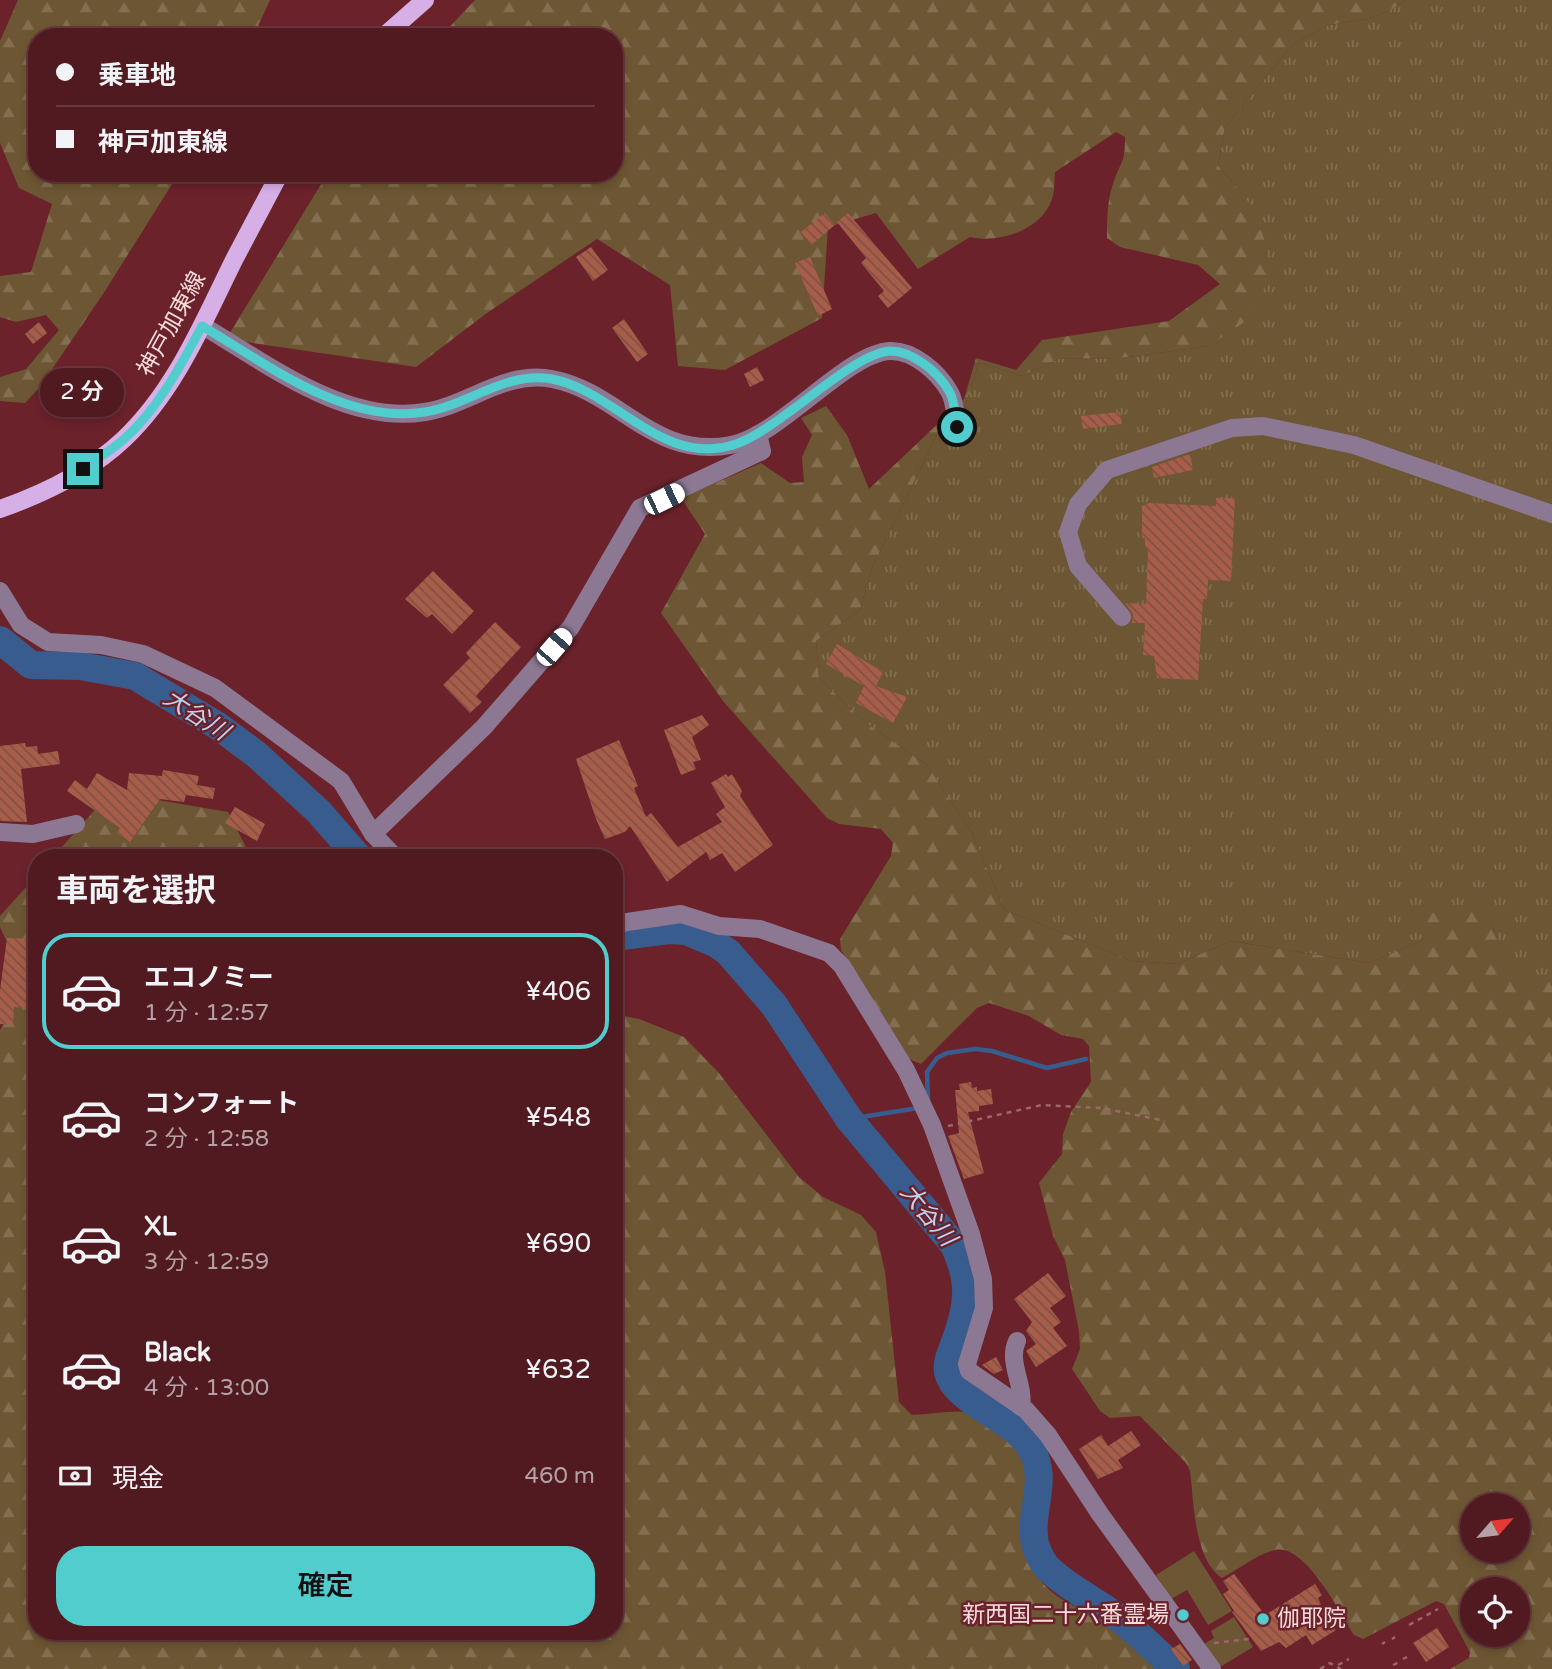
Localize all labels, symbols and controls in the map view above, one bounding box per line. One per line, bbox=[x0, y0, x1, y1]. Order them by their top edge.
text: 乗車地 bbox=[98, 60, 176, 91]
text: 神戸加東線 bbox=[98, 127, 228, 158]
street label: 神戸加東線 bbox=[132, 267, 212, 381]
callout: 2 分 bbox=[41, 368, 125, 416]
text: 2 分 bbox=[60, 378, 104, 406]
route start bbox=[941, 411, 973, 443]
route end bbox=[67, 453, 99, 485]
car bbox=[641, 480, 688, 518]
car bbox=[533, 624, 576, 670]
water label: 大谷川 bbox=[158, 683, 237, 748]
text: 車両を選択 bbox=[56, 872, 216, 910]
icon: car bbox=[60, 960, 123, 1023]
text: エコノミー bbox=[144, 962, 274, 993]
text: ¥406 bbox=[525, 976, 591, 1007]
text: 1 分 · 12:57 bbox=[144, 999, 269, 1027]
icon: car bbox=[60, 1086, 123, 1149]
text: コンフォート bbox=[144, 1088, 299, 1119]
text: ¥548 bbox=[525, 1102, 591, 1133]
text: 2 分 · 12:58 bbox=[144, 1125, 269, 1153]
water label: 大谷川 bbox=[894, 1178, 964, 1254]
text: XL bbox=[144, 1211, 176, 1242]
icon: car bbox=[60, 1212, 123, 1275]
text: ¥690 bbox=[525, 1228, 591, 1259]
text: 3 分 · 12:59 bbox=[144, 1248, 269, 1276]
text: Black bbox=[144, 1337, 211, 1368]
icon: car bbox=[60, 1338, 123, 1401]
text: ¥632 bbox=[525, 1354, 591, 1385]
text: 4 分 · 13:00 bbox=[144, 1374, 269, 1402]
icon: cash bbox=[56, 1457, 94, 1495]
text: 460 m bbox=[525, 1462, 595, 1490]
text: 現金 bbox=[112, 1463, 164, 1494]
north arrow bbox=[1460, 1493, 1530, 1563]
map controls bbox=[1460, 1493, 1530, 1647]
button: 確定 bbox=[56, 1546, 595, 1626]
button: locate bbox=[1460, 1577, 1530, 1647]
place label: 新西国二十六番霊場 bbox=[962, 1601, 1169, 1629]
place label: 伽耶院 bbox=[1277, 1605, 1346, 1633]
marker: 新西国二十六番霊場 bbox=[1175, 1607, 1191, 1623]
marker: 伽耶院 bbox=[1255, 1611, 1271, 1627]

